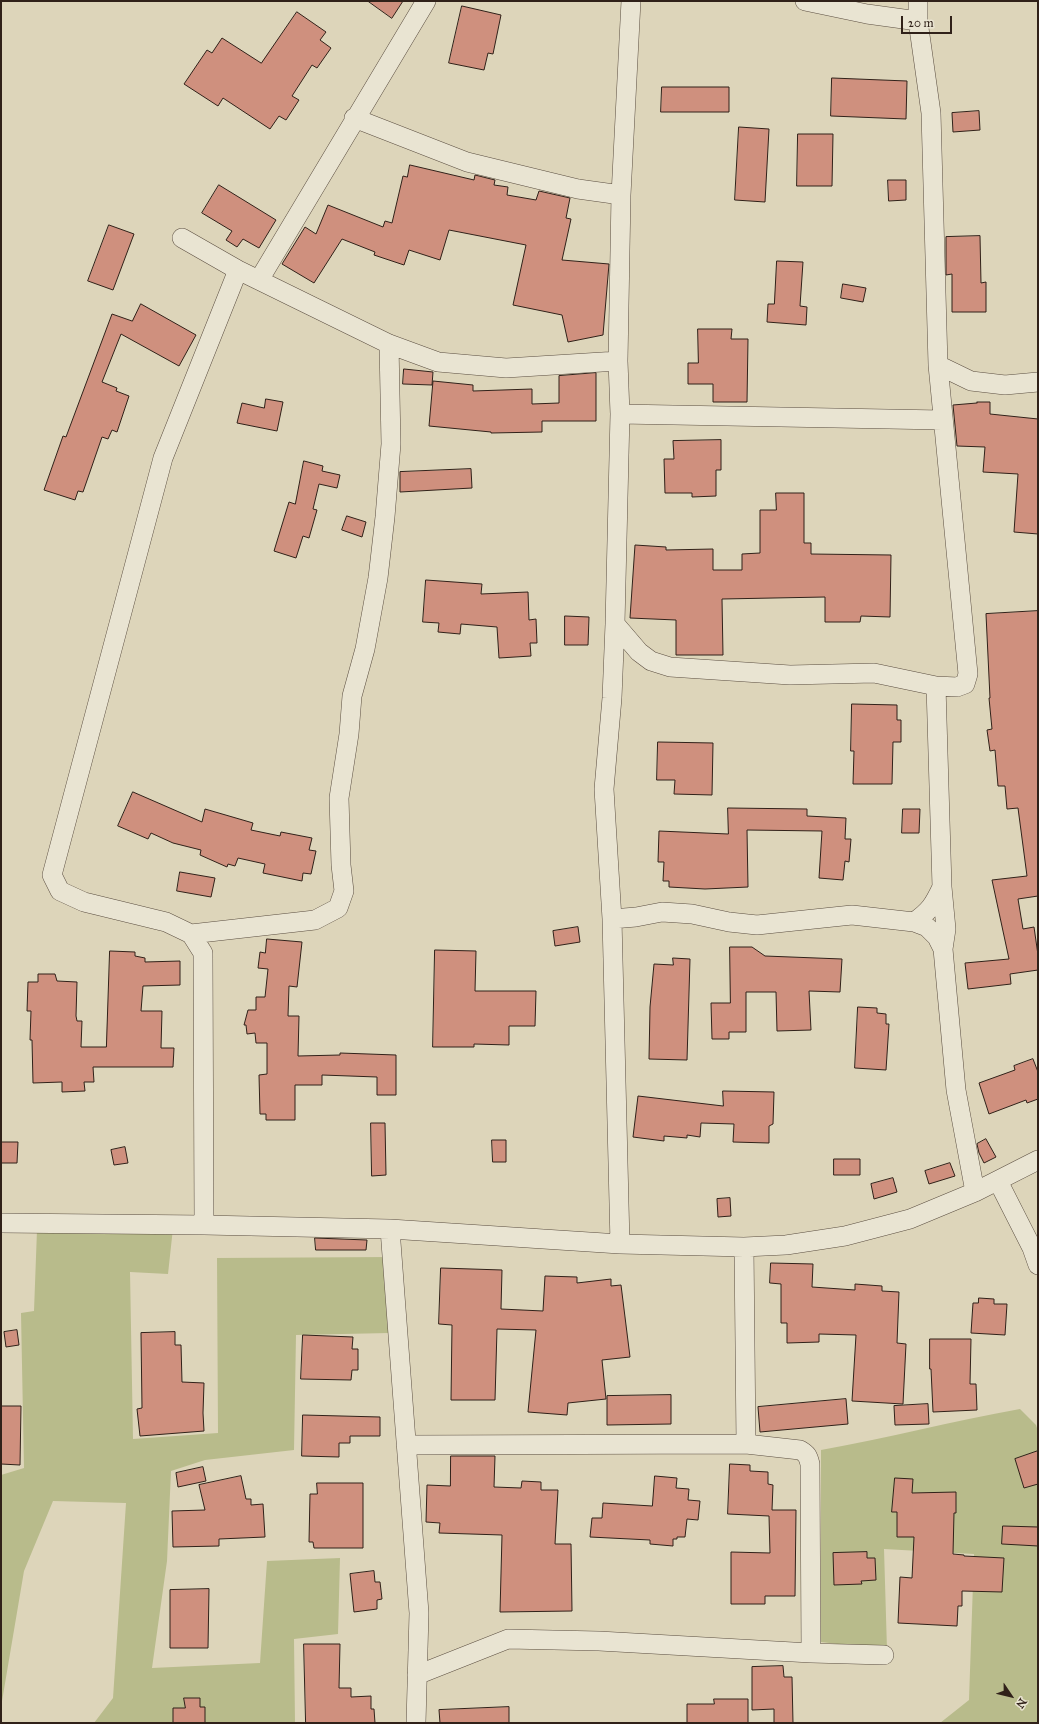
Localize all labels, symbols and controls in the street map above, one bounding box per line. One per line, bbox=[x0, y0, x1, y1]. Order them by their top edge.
scale bar bbox=[903, 8, 954, 34]
text: 20 m bbox=[908, 16, 934, 30]
north arrow bbox=[991, 1676, 1031, 1716]
text: N bbox=[1013, 1696, 1029, 1711]

